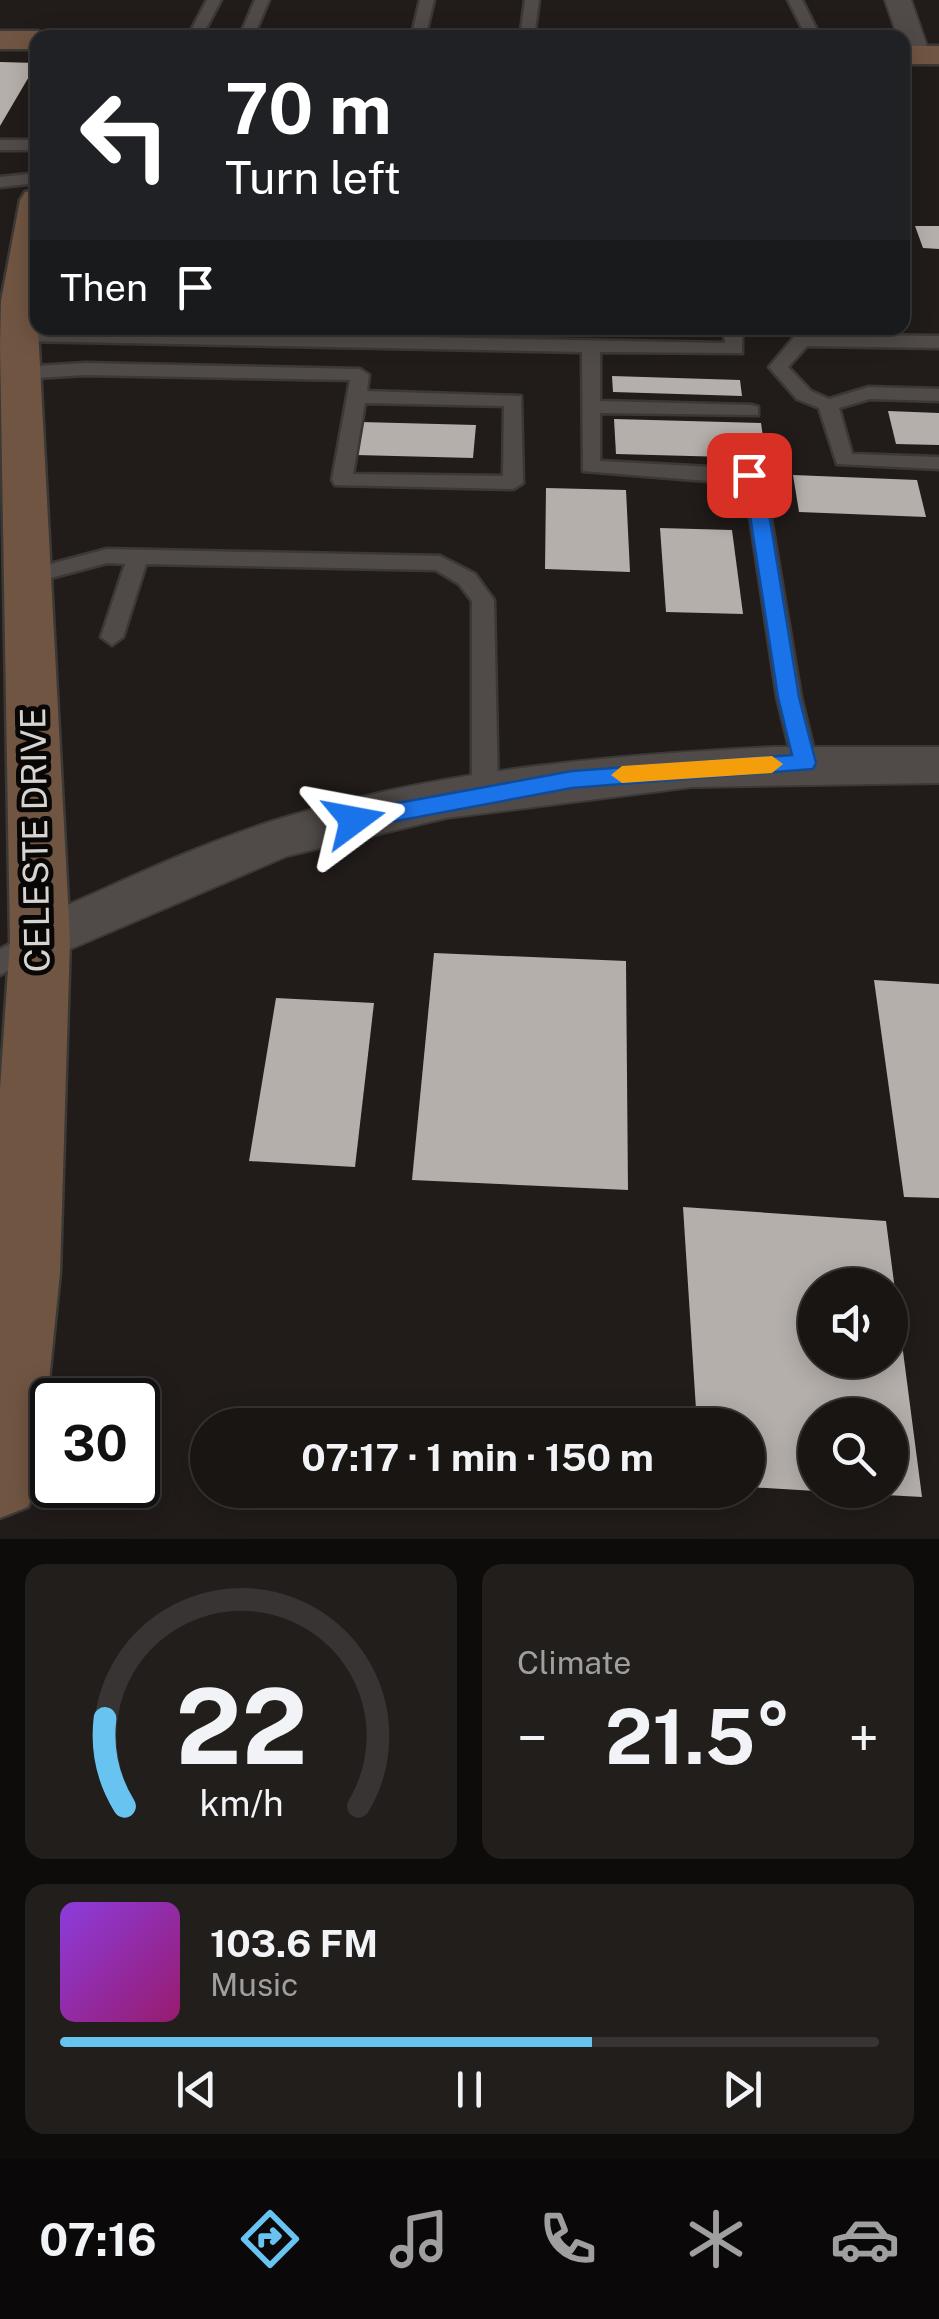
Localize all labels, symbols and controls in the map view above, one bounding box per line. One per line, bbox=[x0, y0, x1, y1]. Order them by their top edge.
text: 70 m bbox=[225, 67, 392, 150]
icon: left bbox=[60, 70, 190, 200]
text: Turn left bbox=[225, 151, 401, 204]
icon: arrive bbox=[168, 260, 223, 315]
text: Then bbox=[60, 265, 148, 310]
pin bbox=[707, 433, 792, 518]
icon: arrive bbox=[722, 448, 777, 503]
street label: CELESTE DRIVE bbox=[12, 707, 58, 973]
position arrow bbox=[302, 768, 406, 872]
map controls bbox=[798, 1268, 908, 1508]
button: sound bbox=[798, 1268, 908, 1378]
speed limit sign: 30 bbox=[30, 1378, 160, 1508]
button: search bbox=[798, 1398, 908, 1508]
text: 07:17 · 1 min · 150 m bbox=[301, 1435, 654, 1480]
text: Climate bbox=[517, 1644, 631, 1681]
text: 22 bbox=[175, 1665, 307, 1787]
text: 21.5° bbox=[605, 1693, 791, 1781]
text: − bbox=[517, 1706, 548, 1770]
text: + bbox=[849, 1706, 879, 1770]
text: km/h bbox=[199, 1782, 283, 1824]
text: 103.6 FM bbox=[210, 1921, 378, 1966]
text: Music bbox=[210, 1966, 298, 2003]
icon: previous bbox=[169, 2062, 224, 2117]
icon: pause bbox=[442, 2062, 497, 2117]
icon: next bbox=[715, 2062, 770, 2117]
icon: directions bbox=[235, 2204, 305, 2274]
icon: music bbox=[384, 2204, 454, 2274]
icon: phone bbox=[533, 2204, 603, 2274]
icon: climate bbox=[681, 2204, 751, 2274]
icon: car bbox=[830, 2204, 900, 2274]
text: 07:16 bbox=[39, 2213, 157, 2266]

